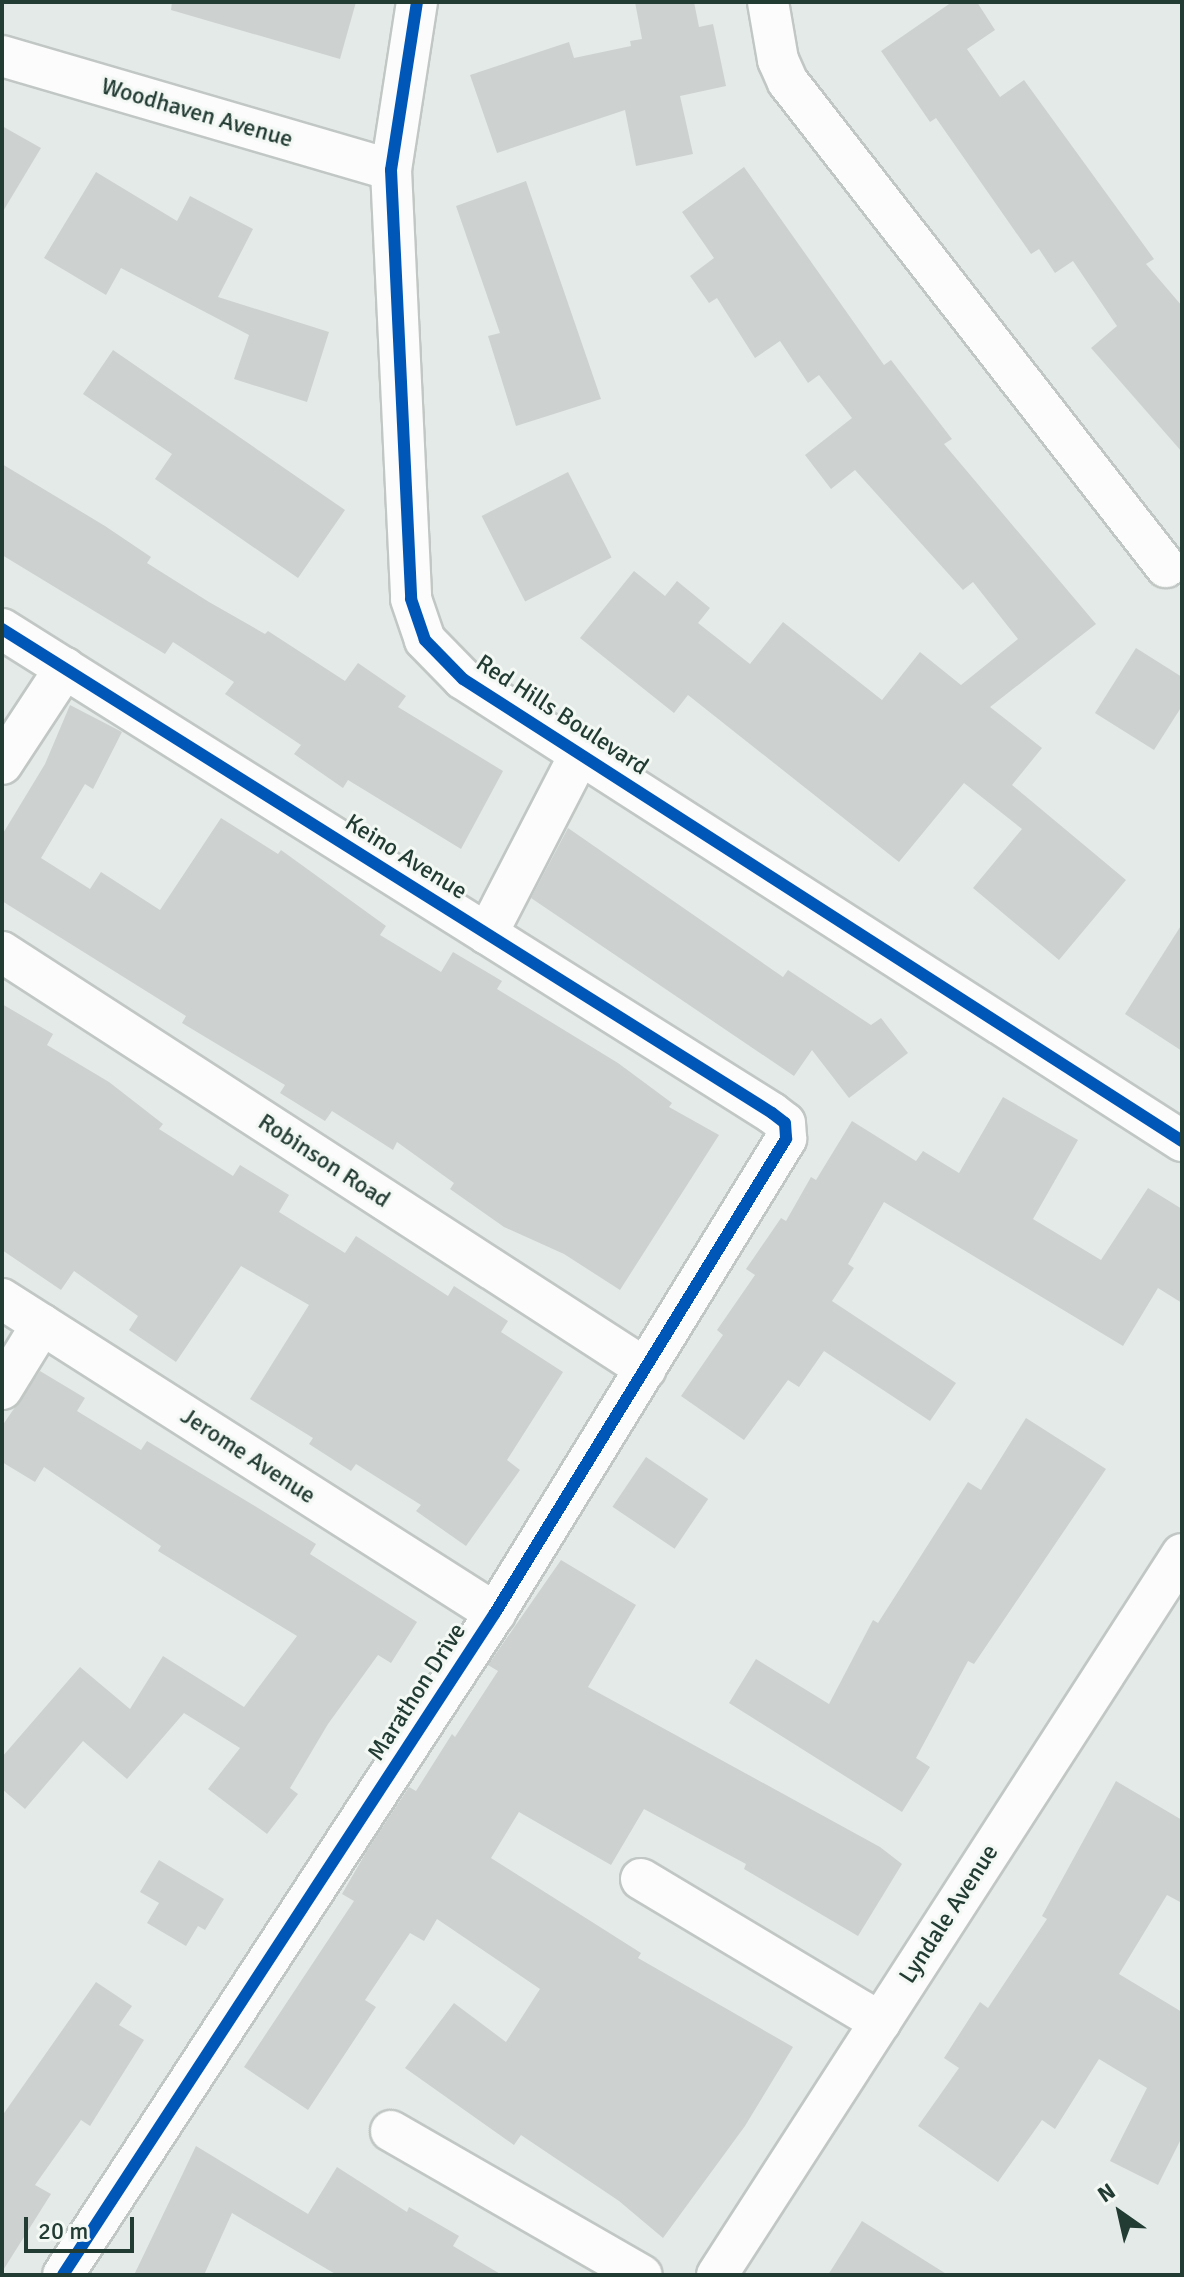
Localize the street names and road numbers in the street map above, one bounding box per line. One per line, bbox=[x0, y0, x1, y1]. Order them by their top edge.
street label: Woodhaven Avenue bbox=[98, 72, 296, 154]
street label: Red Hills Boulevard bbox=[471, 649, 653, 781]
street label: Keino Avenue bbox=[340, 808, 472, 906]
street label: Robinson Road bbox=[253, 1108, 395, 1214]
street label: Jerome Avenue bbox=[175, 1402, 321, 1510]
street label: Marathon Drive bbox=[362, 1618, 472, 1766]
street label: Lyndale Avenue bbox=[893, 1839, 1005, 1989]

